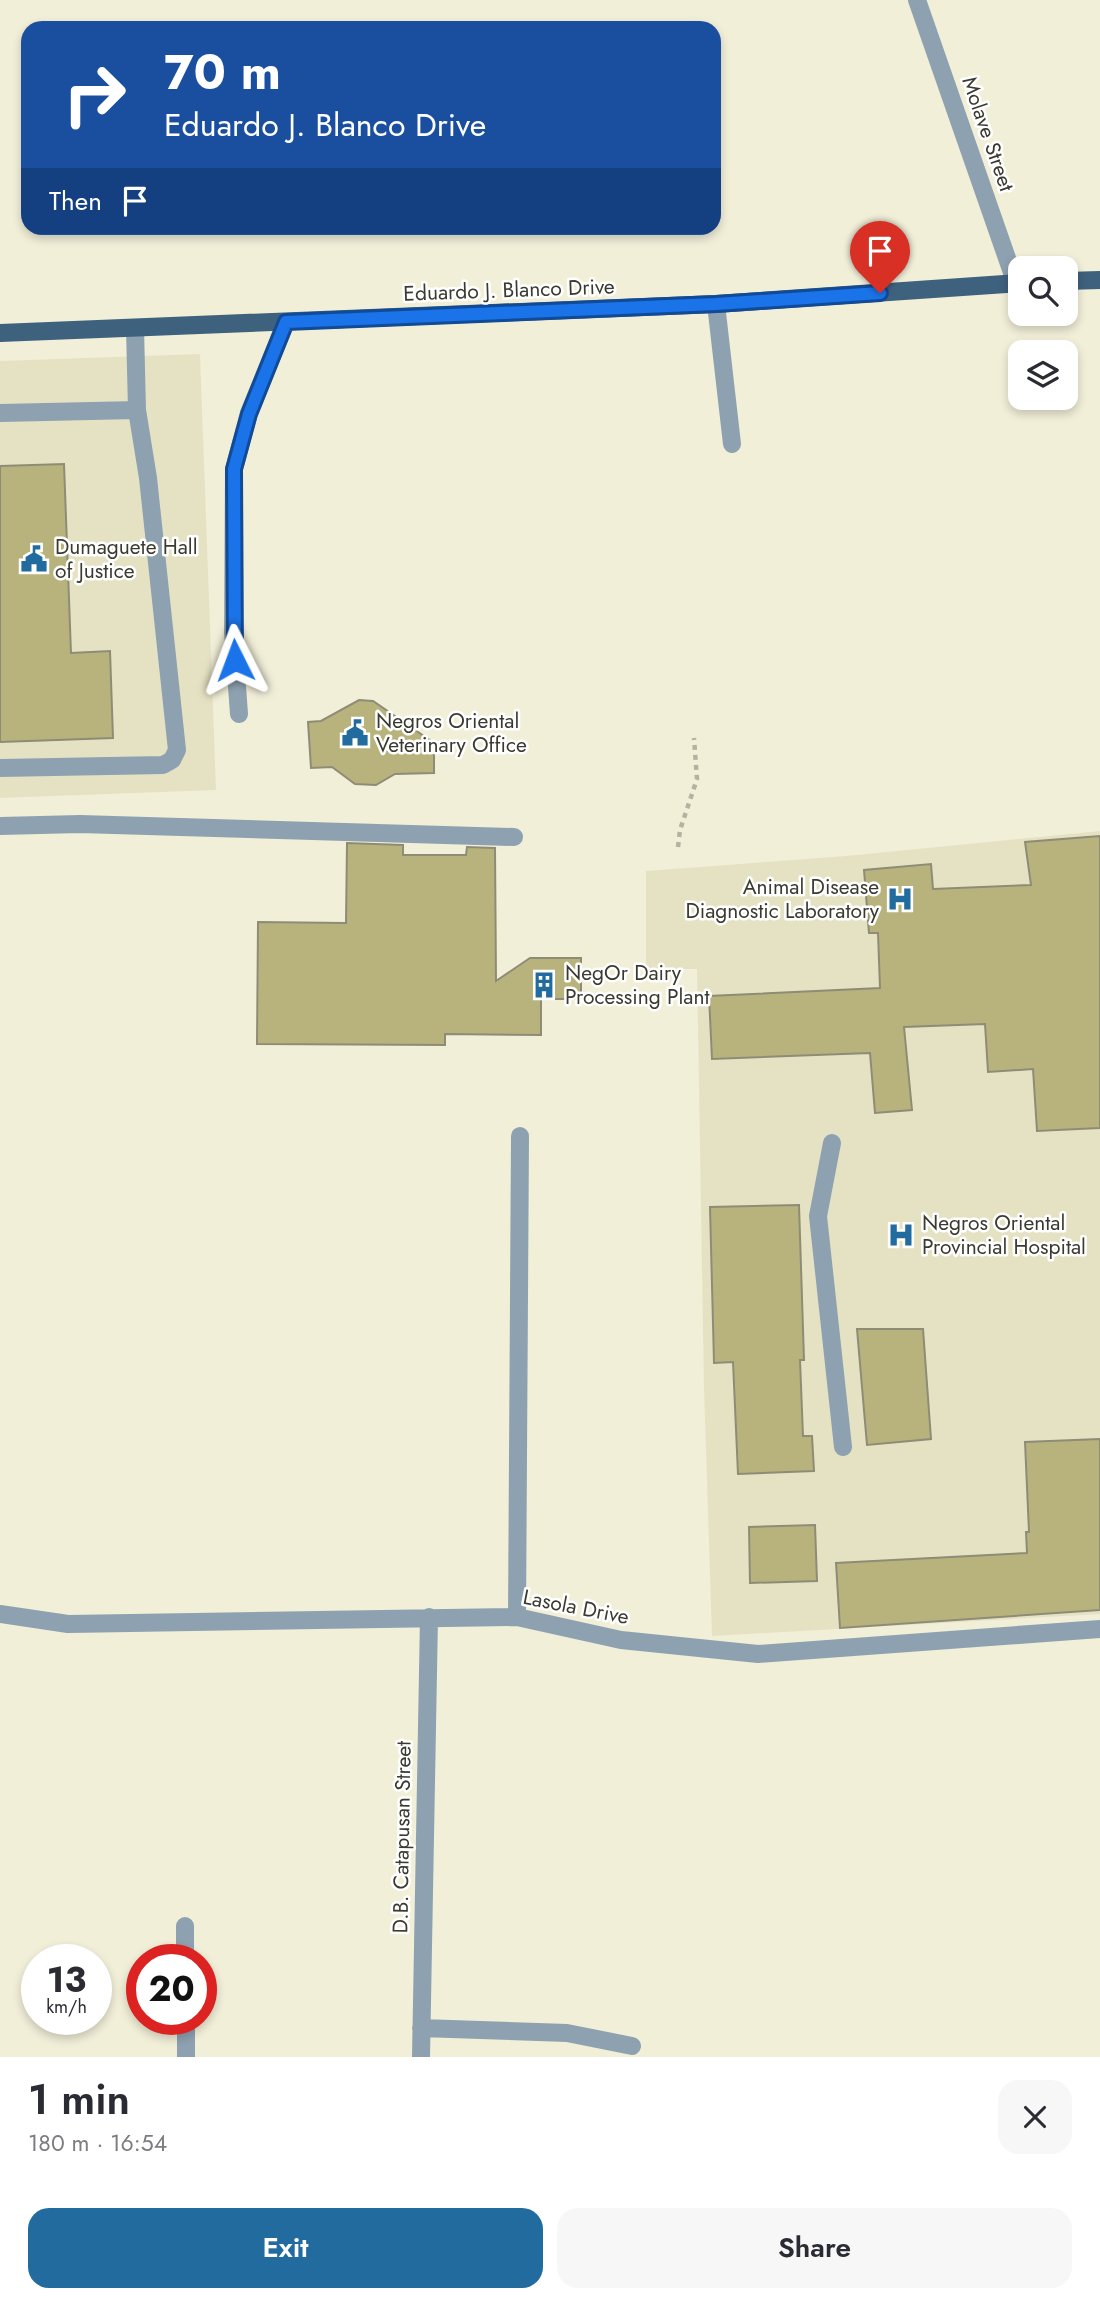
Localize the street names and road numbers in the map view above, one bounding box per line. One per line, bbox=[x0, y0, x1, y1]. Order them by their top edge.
street label: Molave Street bbox=[954, 73, 1022, 195]
street label: Eduardo J. Blanco Drive bbox=[403, 271, 615, 309]
street label: Lasola Drive bbox=[520, 1582, 632, 1632]
street label: D.B. Catapusan Street bbox=[385, 1740, 419, 1934]

